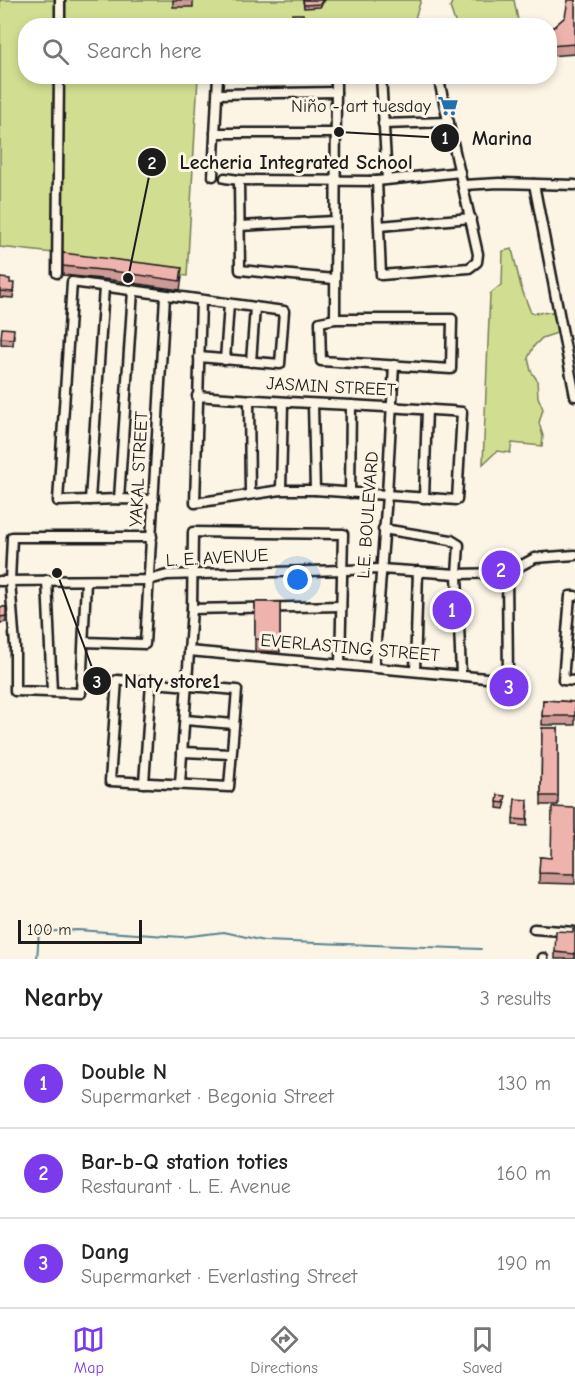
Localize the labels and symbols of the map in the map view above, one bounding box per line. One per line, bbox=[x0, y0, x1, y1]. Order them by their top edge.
supermarket icon: Niño - art tuesday bbox=[436, 94, 460, 118]
place label: Niño - art tuesday bbox=[291, 96, 432, 117]
callout: Marina bbox=[430, 119, 544, 157]
text: Marina bbox=[472, 127, 532, 150]
text: 1 bbox=[441, 128, 449, 149]
callout: Lecheria Integrated School bbox=[137, 143, 424, 181]
text: Lecheria Integrated School bbox=[179, 151, 413, 174]
text: 2 bbox=[148, 153, 157, 174]
street label: JASMIN STREET bbox=[266, 373, 397, 401]
street label: YAKAL STREET bbox=[125, 410, 153, 528]
street label: L.E. BOULEVARD bbox=[353, 451, 383, 579]
street label: L. E. AVENUE bbox=[165, 545, 269, 571]
pin: 2 bbox=[482, 548, 520, 592]
your location bbox=[283, 565, 312, 594]
pin: 1 bbox=[432, 588, 472, 632]
street label: EVERLASTING STREET bbox=[260, 630, 441, 666]
callout: Naty store1 bbox=[82, 662, 233, 700]
pin: 3 bbox=[490, 664, 528, 710]
text: Naty store1 bbox=[124, 670, 220, 693]
text: 3 bbox=[93, 672, 101, 693]
scale bar bbox=[18, 917, 142, 944]

